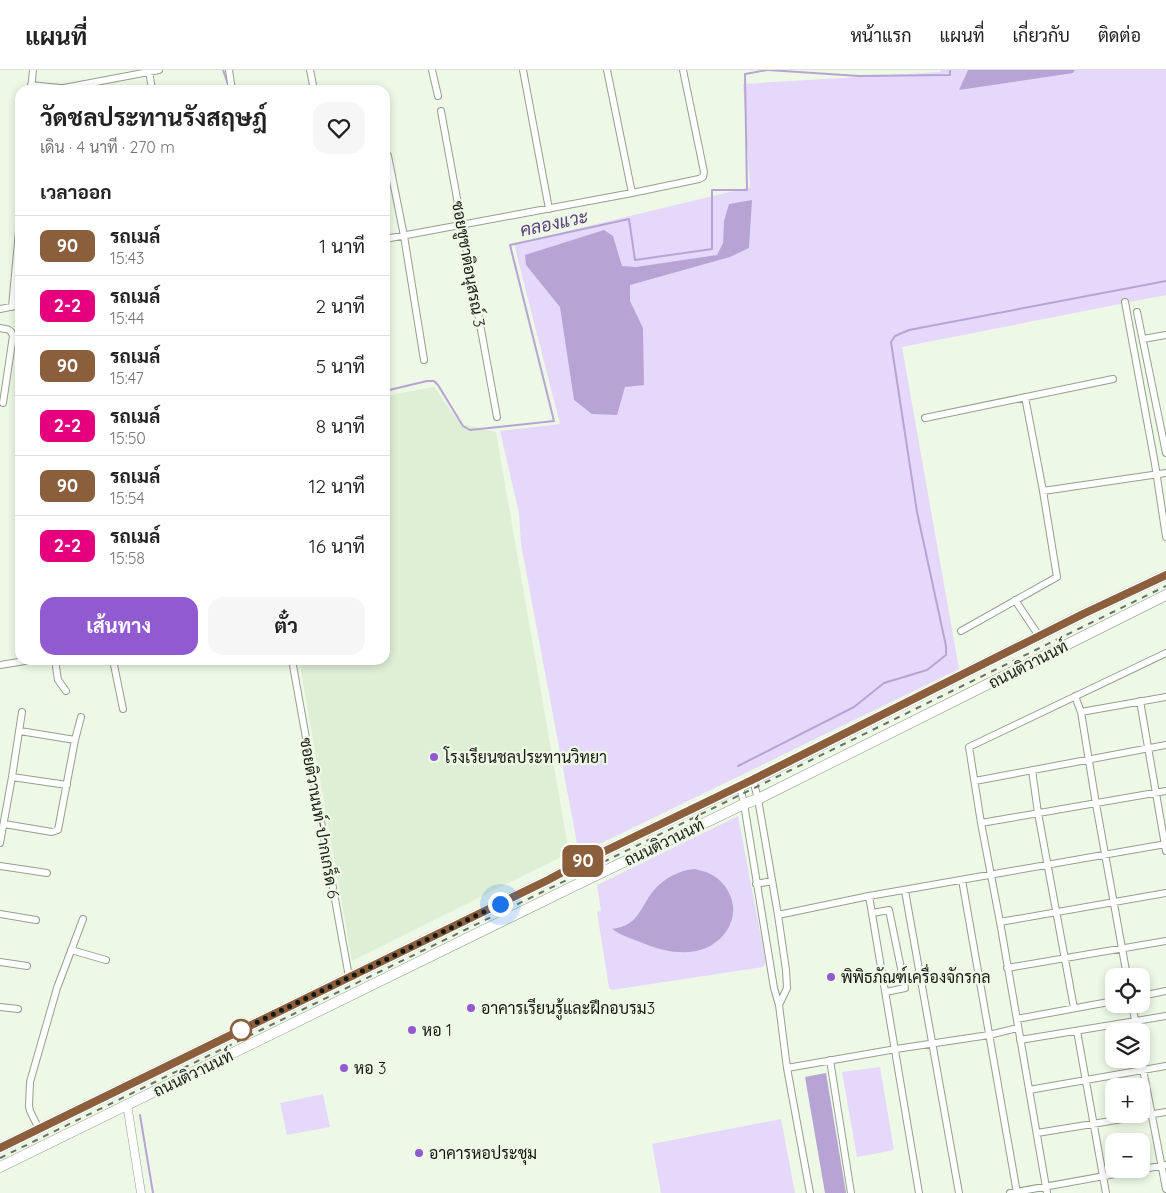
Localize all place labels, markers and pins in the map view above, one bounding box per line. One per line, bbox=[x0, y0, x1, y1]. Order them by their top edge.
place label: โรงเรียนชลประทานวิทยา bbox=[443, 746, 607, 767]
marker: โรงเรียนชลประทานวิทยา bbox=[428, 751, 440, 763]
place label: พิพิธภัณฑ์เครื่องจักรกล bbox=[841, 963, 991, 987]
marker: พิพิธภัณฑ์เครื่องจักรกล bbox=[825, 971, 837, 983]
place label: อาคารเรียนรู้และฝึกอบรม3 bbox=[481, 997, 655, 1020]
marker: อาคารเรียนรู้และฝึกอบรม3 bbox=[465, 1002, 477, 1014]
unlabelled marker bbox=[230, 1019, 252, 1041]
place label: หอ 1 bbox=[422, 1020, 452, 1040]
marker: หอ 1 bbox=[406, 1024, 418, 1036]
place label: หอ 3 bbox=[354, 1058, 386, 1078]
marker: หอ 3 bbox=[338, 1062, 350, 1074]
place label: อาคารหอประชุม bbox=[429, 1143, 537, 1165]
marker: อาคารหอประชุม bbox=[413, 1147, 425, 1159]

